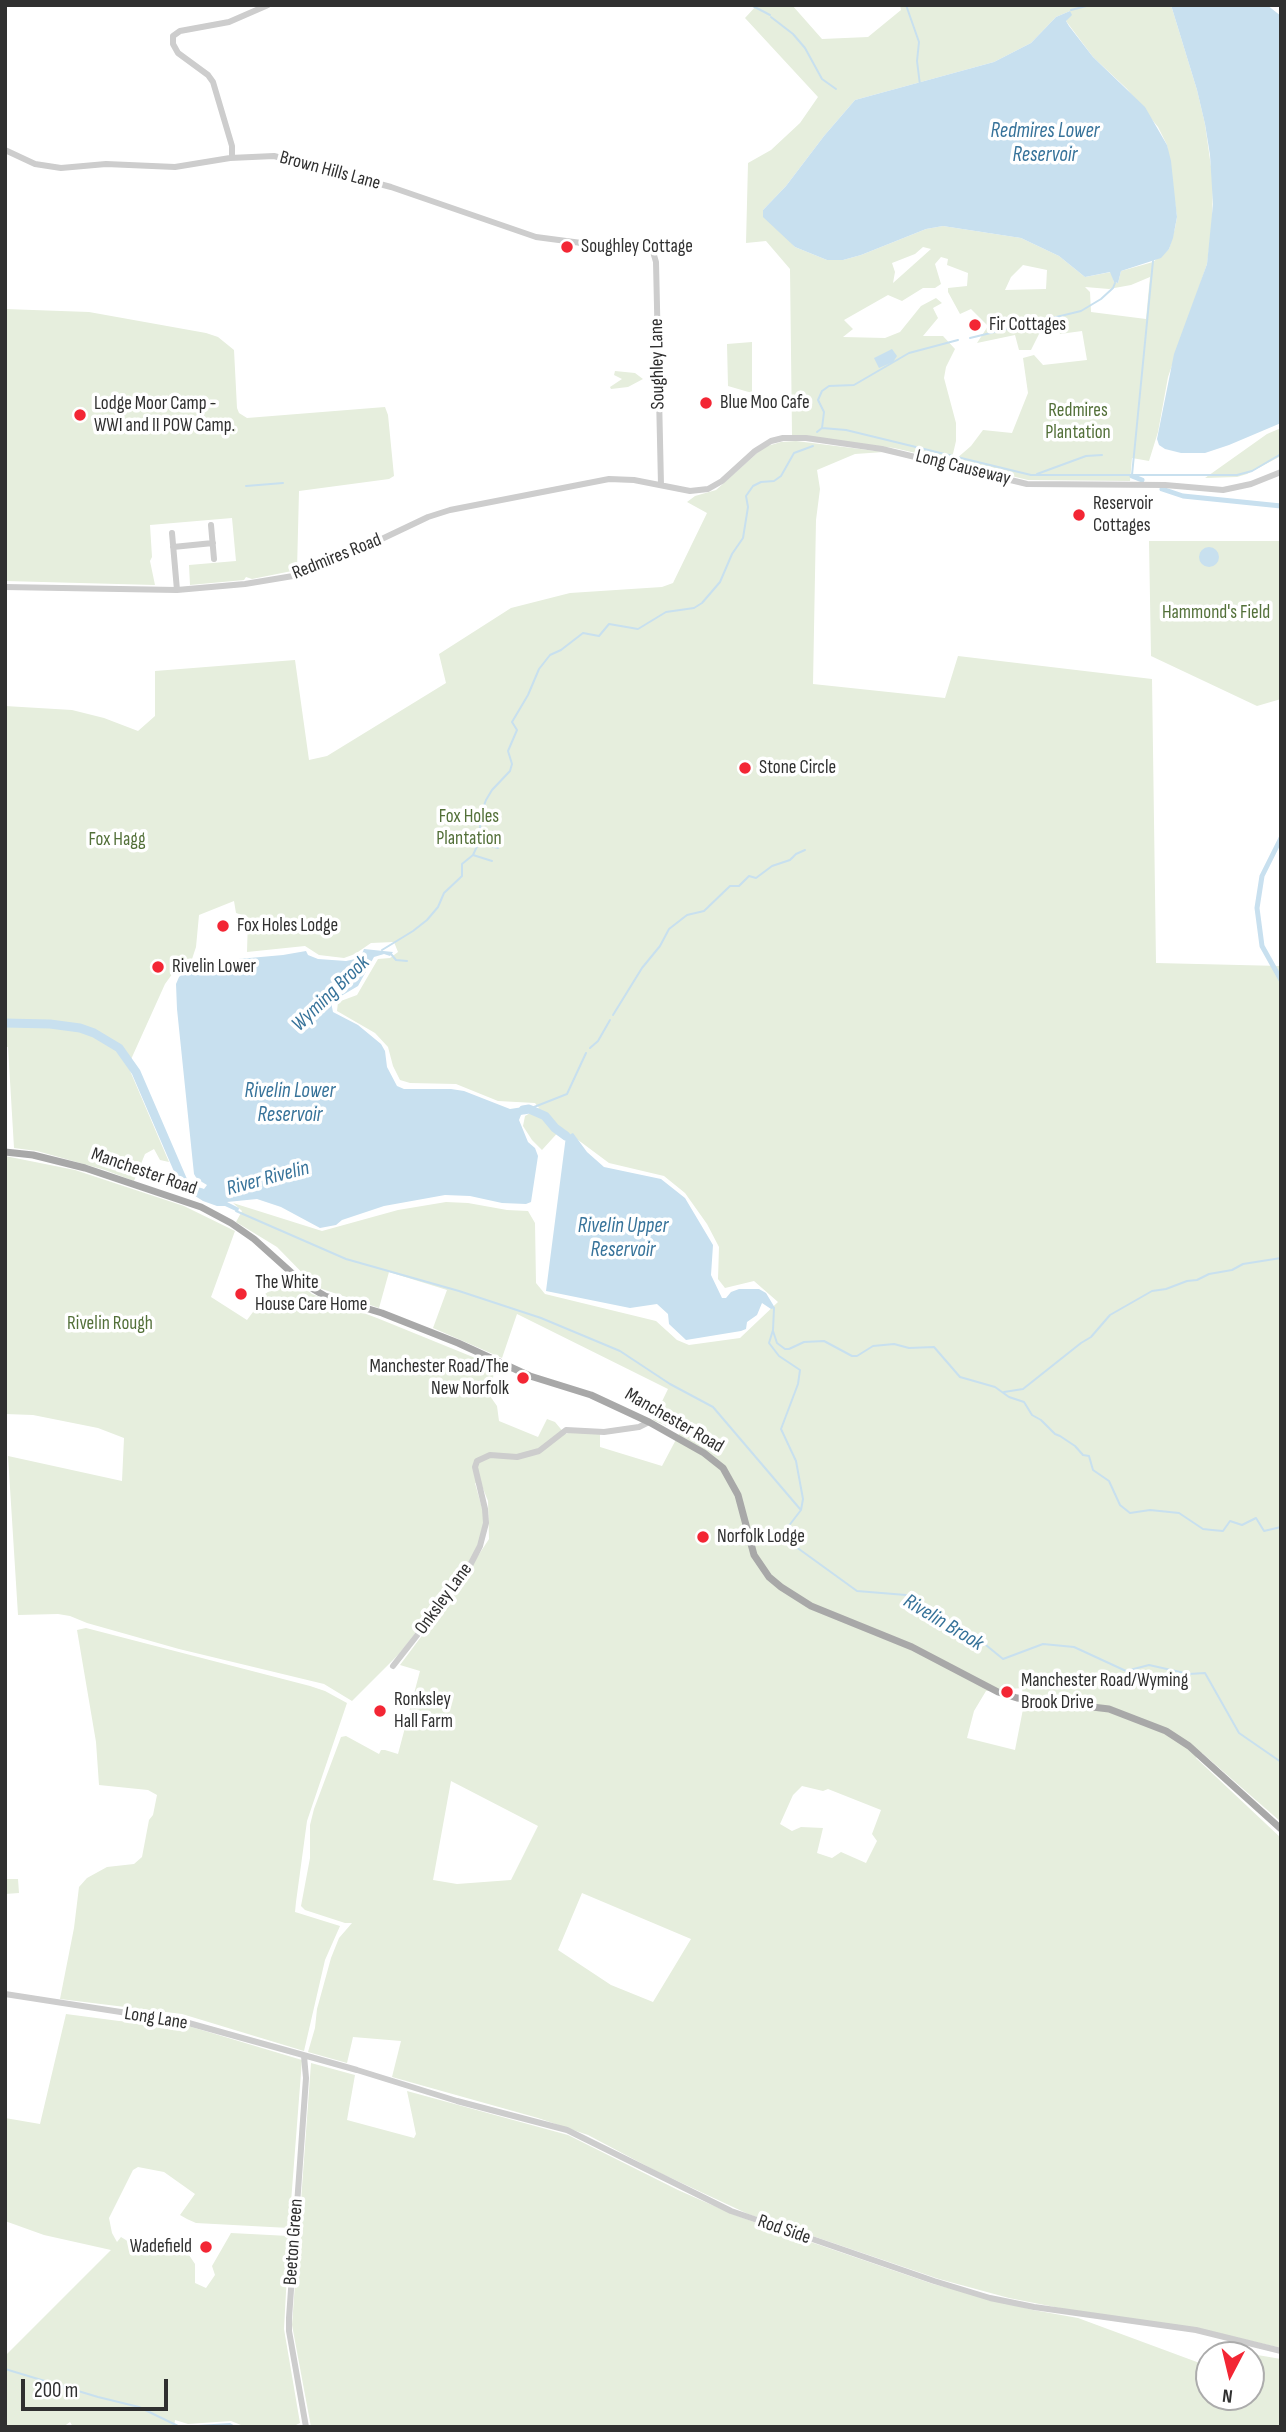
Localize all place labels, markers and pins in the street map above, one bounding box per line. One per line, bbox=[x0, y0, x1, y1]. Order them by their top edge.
place label: Soughley Cottage bbox=[581, 236, 693, 258]
marker: Soughley Cottage bbox=[559, 239, 575, 255]
place label: Fir Cottages bbox=[989, 314, 1066, 336]
marker: Fir Cottages bbox=[967, 317, 983, 333]
place label: Blue Moo Cafe bbox=[720, 392, 810, 414]
place label: Lodge Moor Camp - WWI and II POW Camp. bbox=[94, 393, 235, 437]
marker: Blue Moo Cafe bbox=[698, 395, 714, 411]
marker: Lodge Moor Camp - WWI and II POW Camp. bbox=[72, 407, 88, 423]
place label: Reservoir Cottages bbox=[1093, 493, 1153, 537]
marker: Reservoir Cottages bbox=[1071, 507, 1087, 523]
place label: Stone Circle bbox=[759, 757, 836, 779]
marker: Stone Circle bbox=[737, 760, 753, 776]
place label: Fox Holes Lodge bbox=[237, 915, 338, 937]
marker: Fox Holes Lodge bbox=[215, 918, 231, 934]
place label: Rivelin Lower bbox=[172, 956, 256, 978]
marker: Rivelin Lower bbox=[150, 959, 166, 975]
place label: The White House Care Home bbox=[255, 1272, 367, 1316]
marker: The White House Care Home bbox=[233, 1286, 249, 1302]
place label: Manchester Road/The New Norfolk bbox=[369, 1356, 509, 1400]
marker: Manchester Road/The New Norfolk bbox=[515, 1370, 531, 1386]
place label: Norfolk Lodge bbox=[717, 1526, 805, 1548]
marker: Norfolk Lodge bbox=[695, 1529, 711, 1545]
place label: Manchester Road/Wyming Brook Drive bbox=[1021, 1670, 1188, 1714]
marker: Manchester Road/Wyming Brook Drive bbox=[999, 1684, 1015, 1700]
place label: Ronksley Hall Farm bbox=[394, 1689, 453, 1733]
marker: Ronksley Hall Farm bbox=[372, 1703, 388, 1719]
place label: Wadefield bbox=[130, 2236, 192, 2258]
marker: Wadefield bbox=[198, 2239, 214, 2255]

